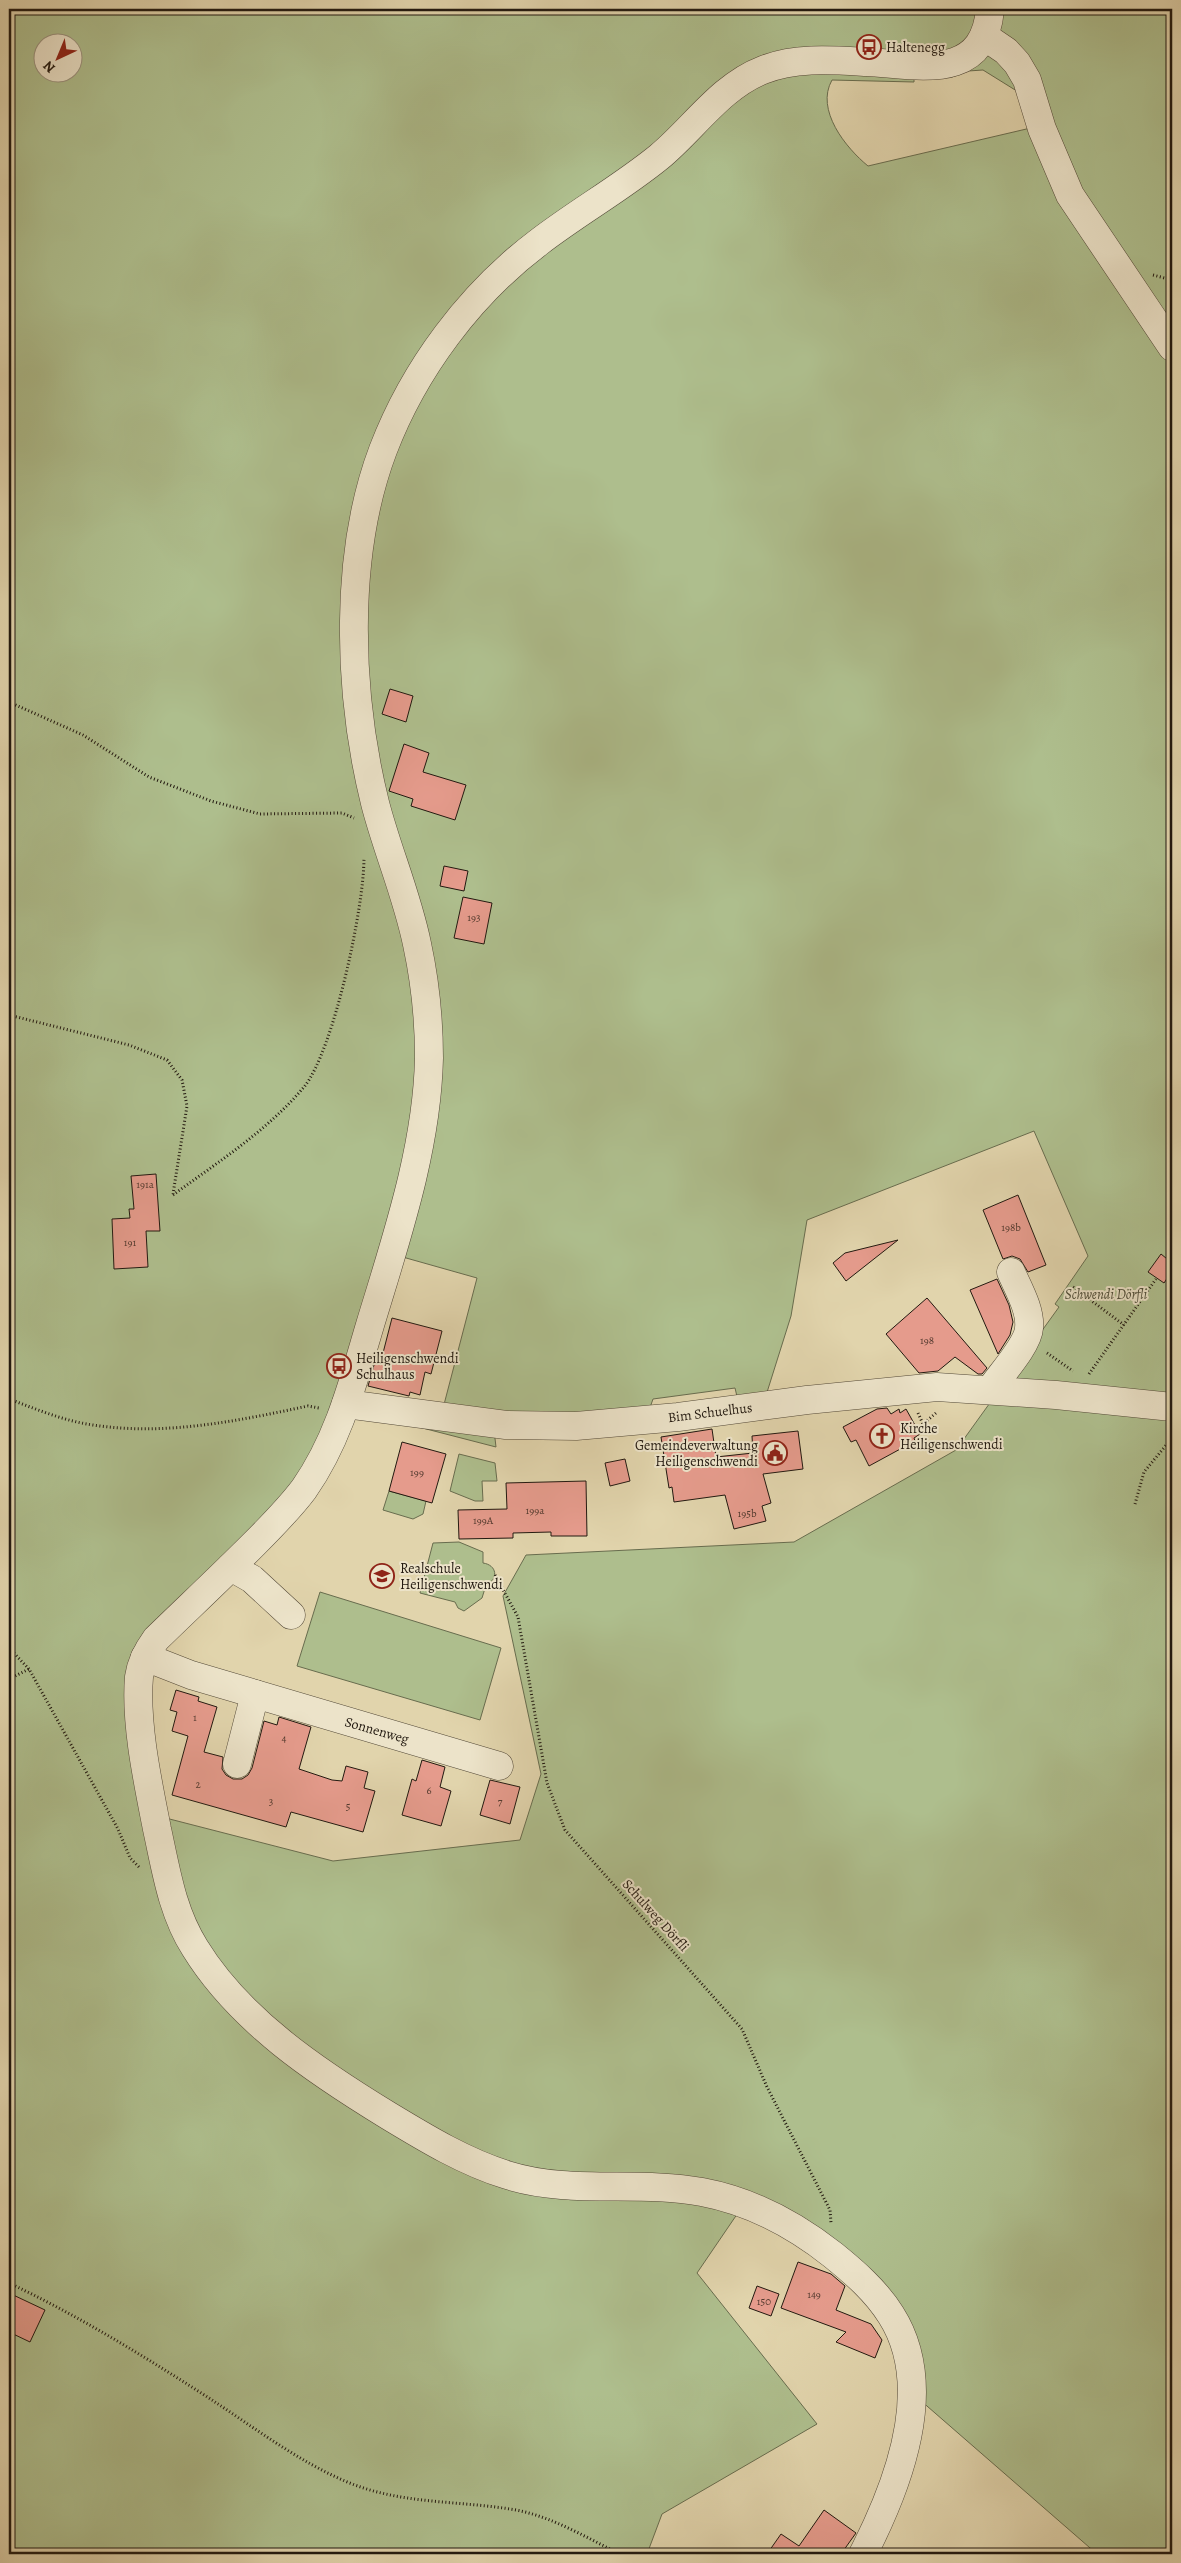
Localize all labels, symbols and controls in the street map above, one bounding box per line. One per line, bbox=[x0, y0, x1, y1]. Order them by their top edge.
north arrow bbox=[32, 32, 82, 82]
bus stop icon: Haltenegg bbox=[856, 34, 882, 60]
place label: Haltenegg bbox=[886, 38, 945, 57]
text: N bbox=[39, 57, 60, 77]
house number: 193 bbox=[467, 910, 481, 925]
house number: 191a bbox=[136, 1177, 155, 1192]
house number: 198b bbox=[1001, 1220, 1021, 1235]
house number: 191 bbox=[124, 1235, 137, 1250]
park label: Schwendi Dörfli bbox=[1065, 1285, 1147, 1304]
house number: 198 bbox=[920, 1333, 934, 1348]
place label: Heiligenschwendi Schulhaus bbox=[356, 1349, 459, 1384]
bus stop icon: Heiligenschwendi Schulhaus bbox=[326, 1353, 352, 1379]
street label: Bim Schuelhus bbox=[667, 1398, 753, 1427]
place label: Kirche Heiligenschwendi bbox=[900, 1419, 1003, 1454]
church icon: Kirche Heiligenschwendi bbox=[869, 1423, 895, 1449]
place label: Gemeindeverwaltung Heiligenschwendi bbox=[635, 1436, 758, 1471]
public building icon: Gemeindeverwaltung Heiligenschwendi bbox=[762, 1440, 788, 1466]
house number: 199 bbox=[410, 1465, 424, 1480]
house number: 199a bbox=[526, 1503, 545, 1518]
house number: 195b bbox=[737, 1506, 757, 1521]
house number: 199A bbox=[473, 1513, 494, 1528]
place label: Realschule Heiligenschwendi bbox=[400, 1559, 503, 1594]
school or university icon: Realschule Heiligenschwendi bbox=[369, 1563, 395, 1589]
house number: 1 bbox=[193, 1710, 197, 1725]
street label: Sonnenweg bbox=[343, 1712, 411, 1749]
house number: 4 bbox=[282, 1731, 287, 1746]
house number: 2 bbox=[195, 1777, 201, 1792]
house number: 6 bbox=[426, 1783, 432, 1798]
house number: 3 bbox=[269, 1794, 273, 1809]
house number: 7 bbox=[498, 1794, 503, 1809]
house number: 5 bbox=[346, 1799, 351, 1814]
street label: Schulweg Dörfli bbox=[618, 1875, 693, 1956]
house number: 149 bbox=[807, 2287, 821, 2302]
house number: 150 bbox=[757, 2294, 771, 2309]

